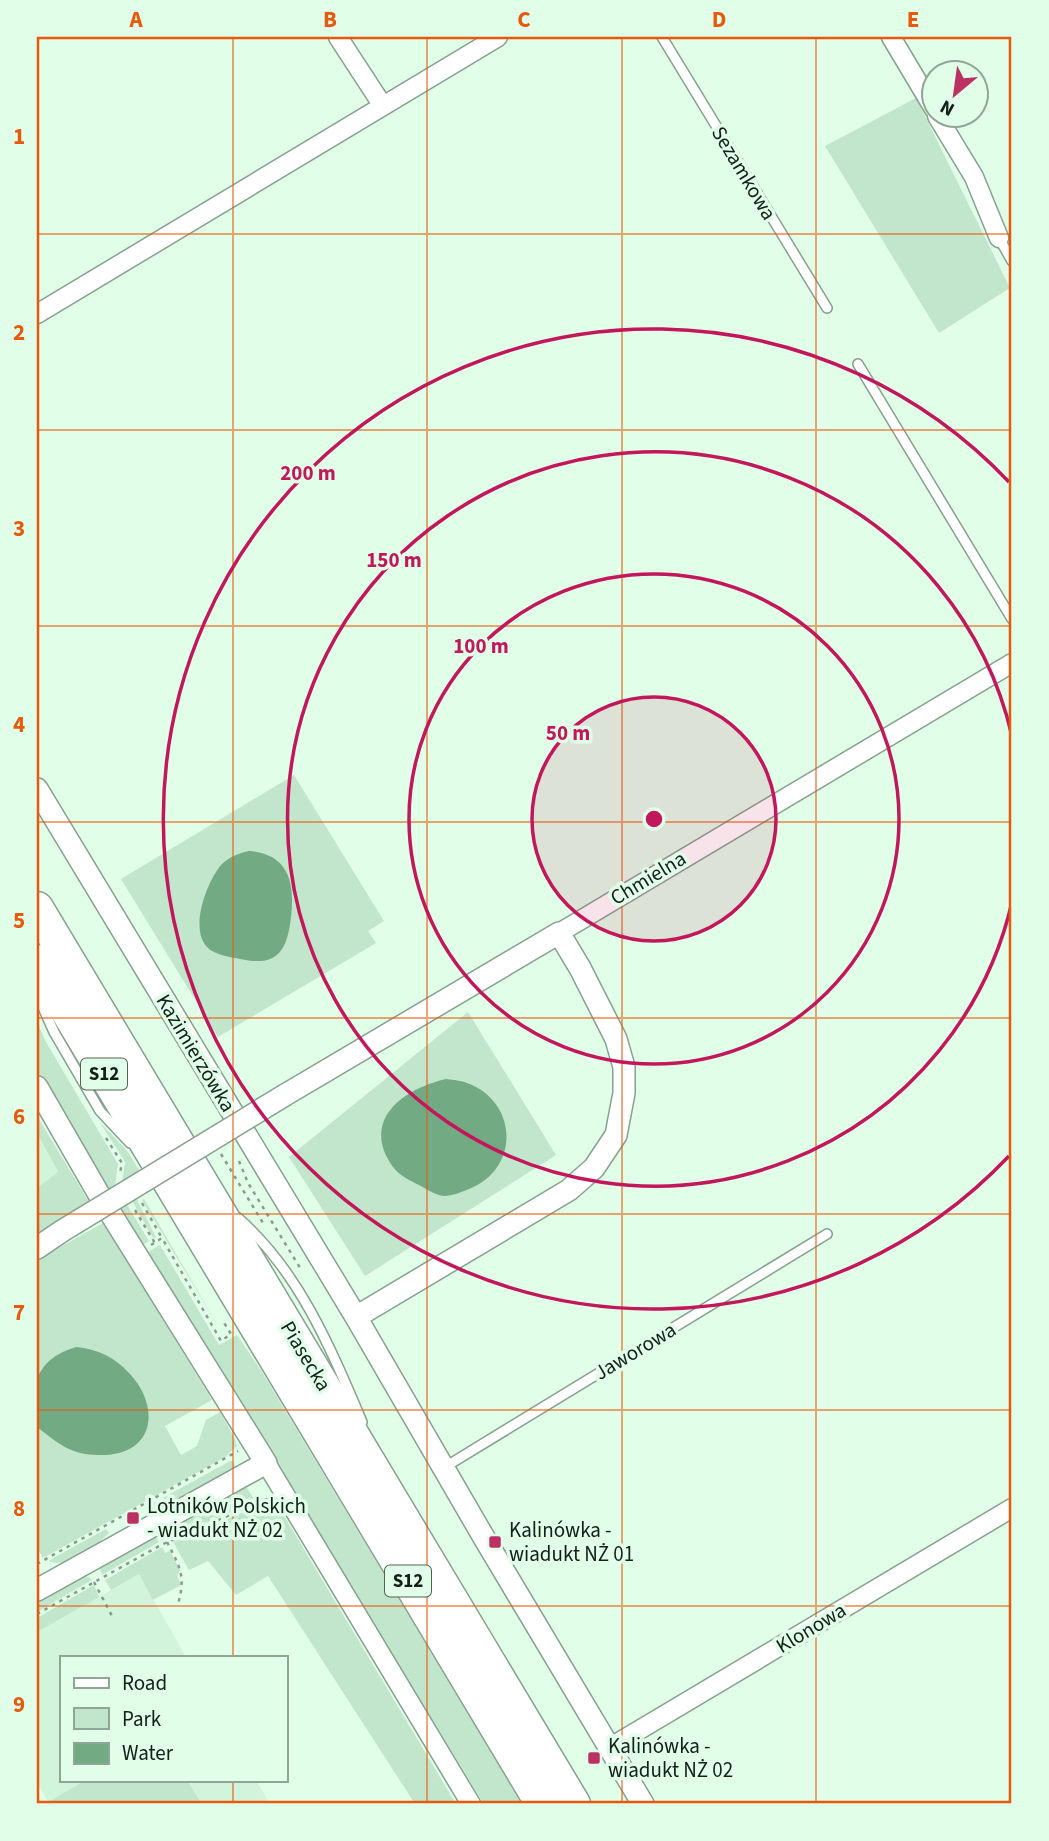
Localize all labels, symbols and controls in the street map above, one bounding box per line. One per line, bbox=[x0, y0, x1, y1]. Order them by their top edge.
text: A bbox=[128, 3, 143, 36]
text: B bbox=[323, 3, 337, 36]
text: C bbox=[517, 3, 531, 36]
text: D bbox=[712, 3, 726, 36]
text: E bbox=[907, 3, 919, 36]
north arrow bbox=[920, 60, 990, 130]
text: N bbox=[935, 93, 960, 122]
text: 1 bbox=[13, 120, 25, 153]
street label: Sezamkowa bbox=[704, 120, 784, 226]
text: 2 bbox=[13, 316, 25, 349]
text: 200 m bbox=[280, 458, 336, 488]
text: 3 bbox=[13, 512, 25, 545]
text: 150 m bbox=[366, 545, 422, 575]
text: 100 m bbox=[453, 631, 509, 661]
text: 4 bbox=[13, 708, 25, 741]
text: 50 m bbox=[546, 718, 590, 748]
centre of rings bbox=[642, 807, 666, 831]
street label: Chmielna bbox=[604, 844, 692, 912]
text: 5 bbox=[13, 904, 25, 937]
street label: Kazimierzówka bbox=[149, 988, 243, 1118]
road number: S12 bbox=[81, 1058, 127, 1090]
text: 6 bbox=[13, 1100, 25, 1133]
text: 7 bbox=[13, 1296, 25, 1329]
street label: Piasecka bbox=[273, 1315, 339, 1397]
street label: Jaworowa bbox=[588, 1315, 682, 1387]
place label: Lotników Polskich - wiadukt NŻ 02 bbox=[147, 1491, 306, 1545]
text: 8 bbox=[13, 1492, 25, 1525]
marker: Lotników Polskich - wiadukt NŻ 02 bbox=[125, 1510, 141, 1526]
place label: Kalinówka - wiadukt NŻ 01 bbox=[509, 1515, 634, 1569]
marker: Kalinówka - wiadukt NŻ 01 bbox=[487, 1534, 503, 1550]
road number: S12 bbox=[385, 1566, 431, 1596]
street label: Klonowa bbox=[770, 1595, 852, 1661]
legend bbox=[60, 1656, 287, 1782]
text: Road bbox=[122, 1668, 167, 1698]
text: 9 bbox=[13, 1688, 25, 1721]
text: Park bbox=[122, 1704, 162, 1734]
place label: Kalinówka - wiadukt NŻ 02 bbox=[608, 1731, 733, 1785]
text: Water bbox=[122, 1738, 174, 1768]
marker: Kalinówka - wiadukt NŻ 02 bbox=[586, 1750, 602, 1766]

